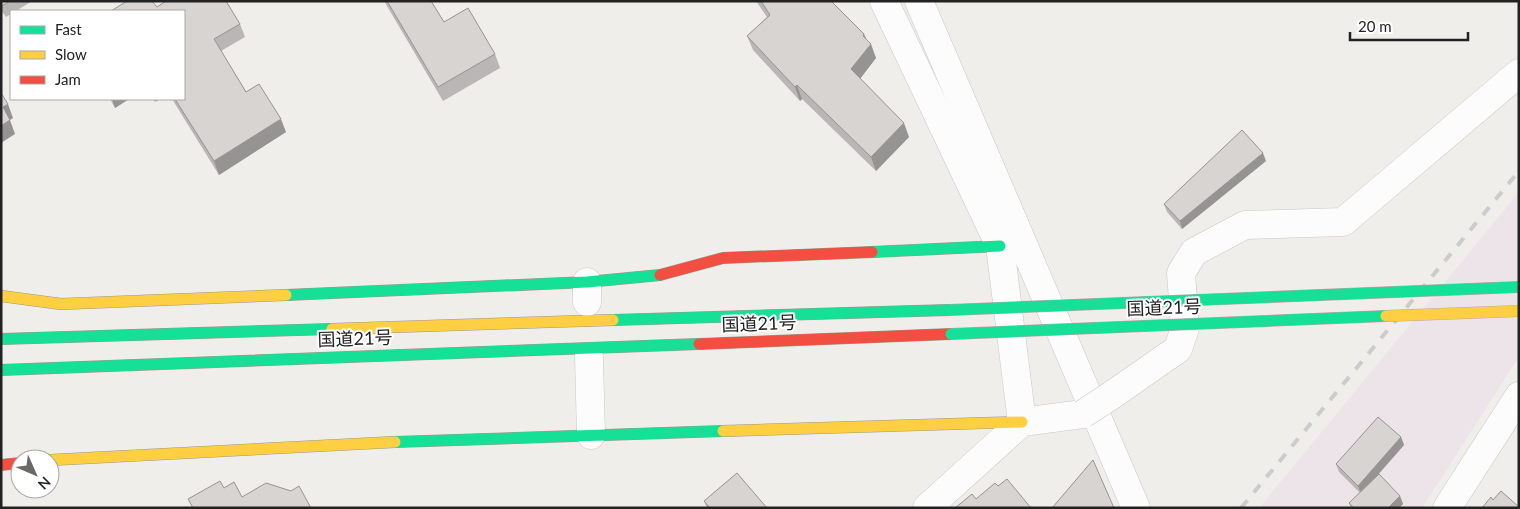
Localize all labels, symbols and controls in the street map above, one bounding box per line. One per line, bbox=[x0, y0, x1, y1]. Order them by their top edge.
legend bbox=[10, 10, 185, 100]
scale bar bbox=[1350, 10, 1468, 42]
text: 20 m bbox=[1358, 17, 1392, 35]
text: Fast bbox=[55, 20, 82, 38]
text: Slow bbox=[55, 45, 87, 63]
text: Jam bbox=[55, 70, 81, 88]
street label: 国道21号 bbox=[1126, 295, 1202, 319]
street label: 国道21号 bbox=[721, 311, 797, 335]
street label: 国道21号 bbox=[317, 326, 393, 350]
north arrow bbox=[10, 449, 60, 499]
text: N bbox=[35, 474, 54, 493]

